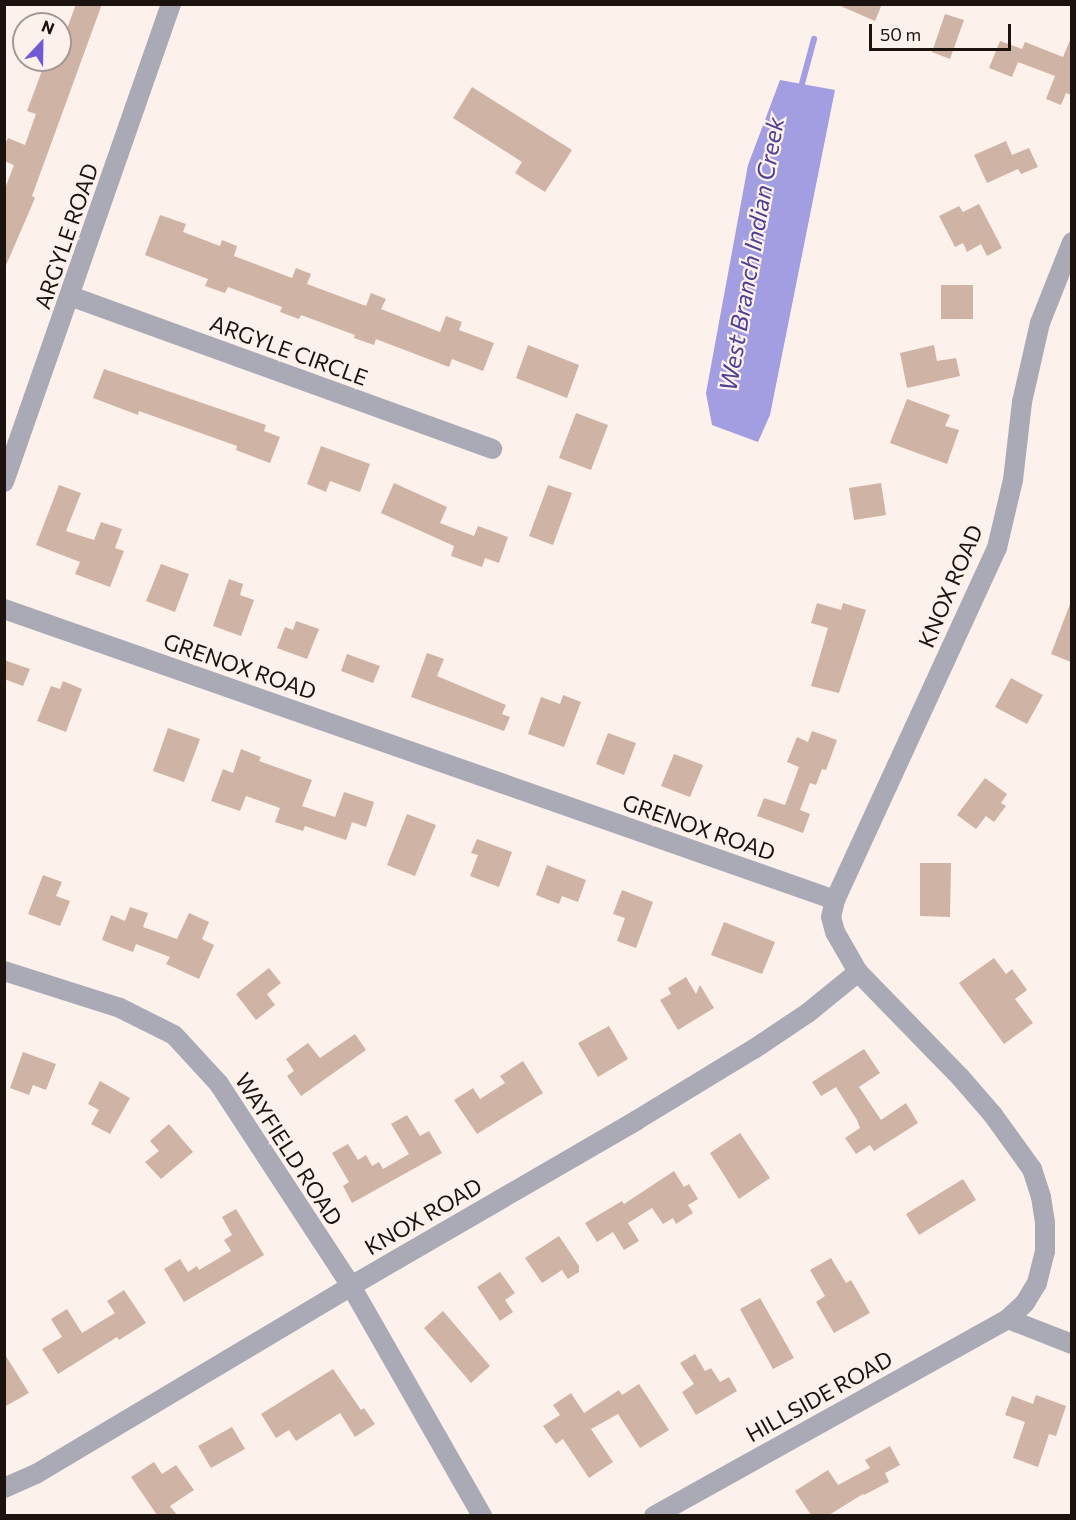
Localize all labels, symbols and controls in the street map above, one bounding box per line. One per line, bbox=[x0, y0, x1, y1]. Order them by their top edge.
north arrow bbox=[12, 12, 72, 72]
scale bar bbox=[872, 12, 1014, 50]
text: N bbox=[39, 16, 57, 38]
text: 50 m bbox=[880, 23, 921, 45]
water label: West Branch Indian Creek bbox=[713, 115, 789, 393]
street label: ARGYLE ROAD bbox=[29, 160, 103, 312]
street label: ARGYLE CIRCLE bbox=[207, 309, 371, 391]
street label: KNOX ROAD bbox=[912, 521, 988, 651]
street label: GRENOX ROAD bbox=[160, 627, 320, 705]
street label: GRENOX ROAD bbox=[619, 788, 779, 866]
street label: WAYFIELD ROAD bbox=[230, 1068, 348, 1230]
street label: KNOX ROAD bbox=[360, 1172, 486, 1260]
street label: HILLSIDE ROAD bbox=[741, 1345, 897, 1447]

